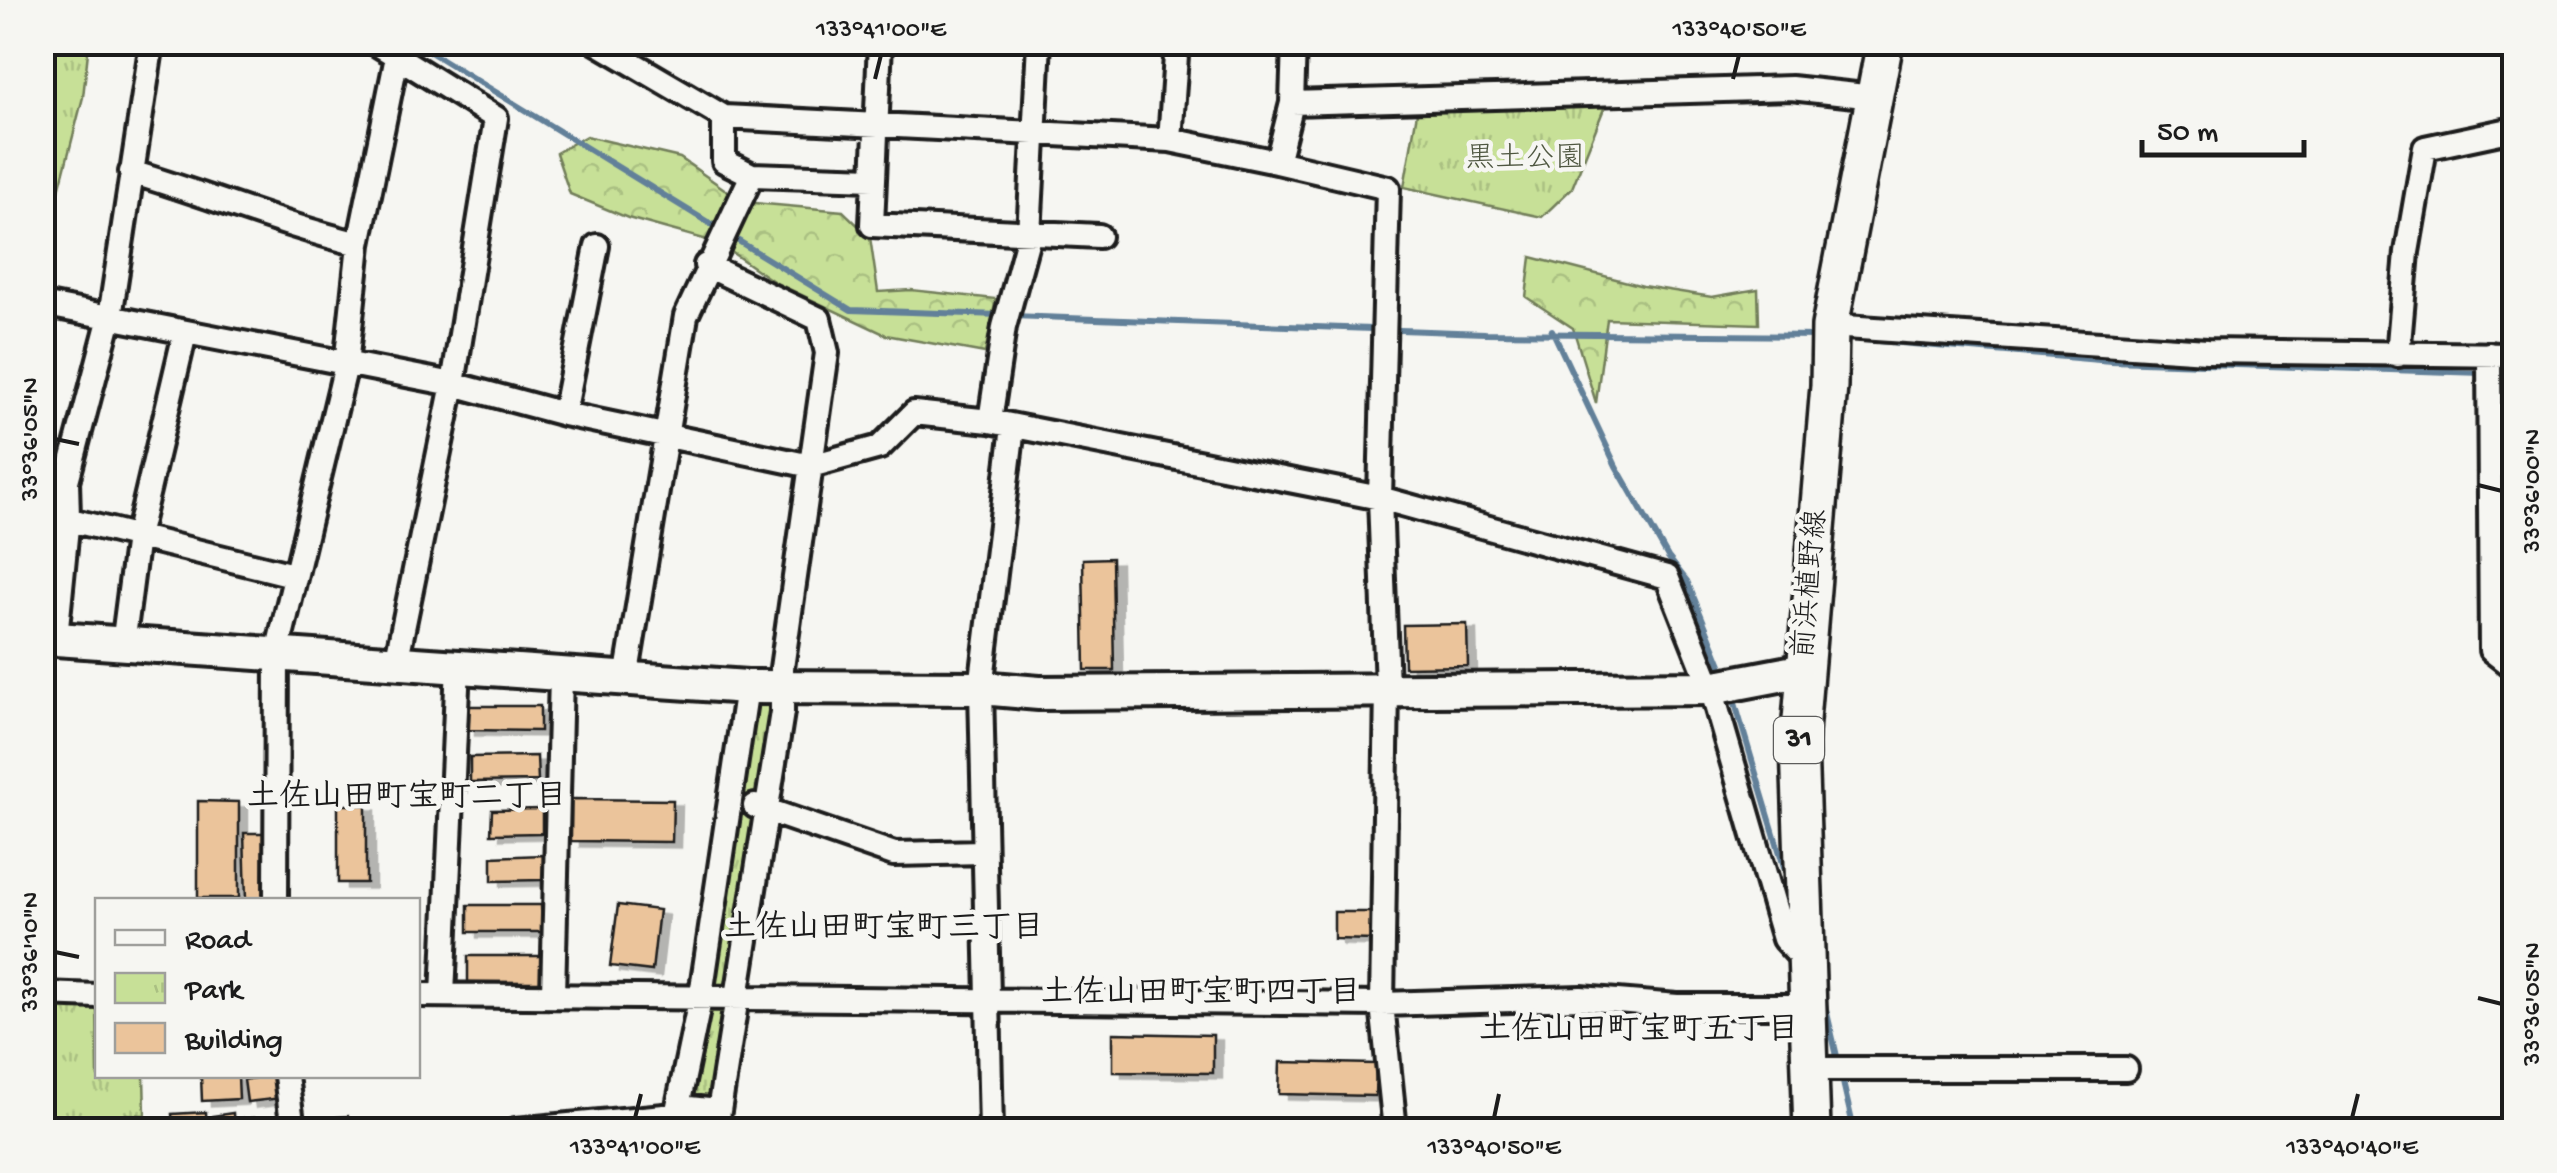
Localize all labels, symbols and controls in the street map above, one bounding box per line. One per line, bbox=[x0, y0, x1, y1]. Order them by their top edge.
text: 133°41'00"E bbox=[815, 17, 947, 46]
text: 133°40'50"E bbox=[1672, 17, 1807, 46]
scale bar bbox=[2142, 95, 2304, 157]
text: 50 m bbox=[2157, 117, 2218, 152]
park label: 黒土公園 bbox=[1465, 143, 1585, 178]
text: 33°36'05"N bbox=[18, 377, 47, 502]
text: 33°36'00"N bbox=[2520, 429, 2549, 554]
street label: 前浜植野線 bbox=[1786, 508, 1836, 660]
road number: 31 bbox=[1774, 717, 1824, 763]
district label: 土佐山田町宝町二丁目 bbox=[247, 779, 567, 818]
text: 33°36'10"N bbox=[18, 892, 47, 1013]
legend bbox=[95, 898, 420, 1078]
district label: 土佐山田町宝町三丁目 bbox=[724, 910, 1044, 949]
text: Road bbox=[185, 925, 253, 960]
text: 33°36'05"N bbox=[2520, 942, 2549, 1067]
text: Park bbox=[184, 975, 245, 1010]
district label: 土佐山田町宝町四丁目 bbox=[1041, 975, 1361, 1014]
district label: 土佐山田町宝町五丁目 bbox=[1479, 1012, 1799, 1051]
text: Building bbox=[184, 1025, 283, 1060]
text: 133°41'00"E bbox=[569, 1135, 701, 1164]
text: 133°40'50"E bbox=[1427, 1135, 1562, 1164]
text: 133°40'40"E bbox=[2285, 1135, 2419, 1164]

